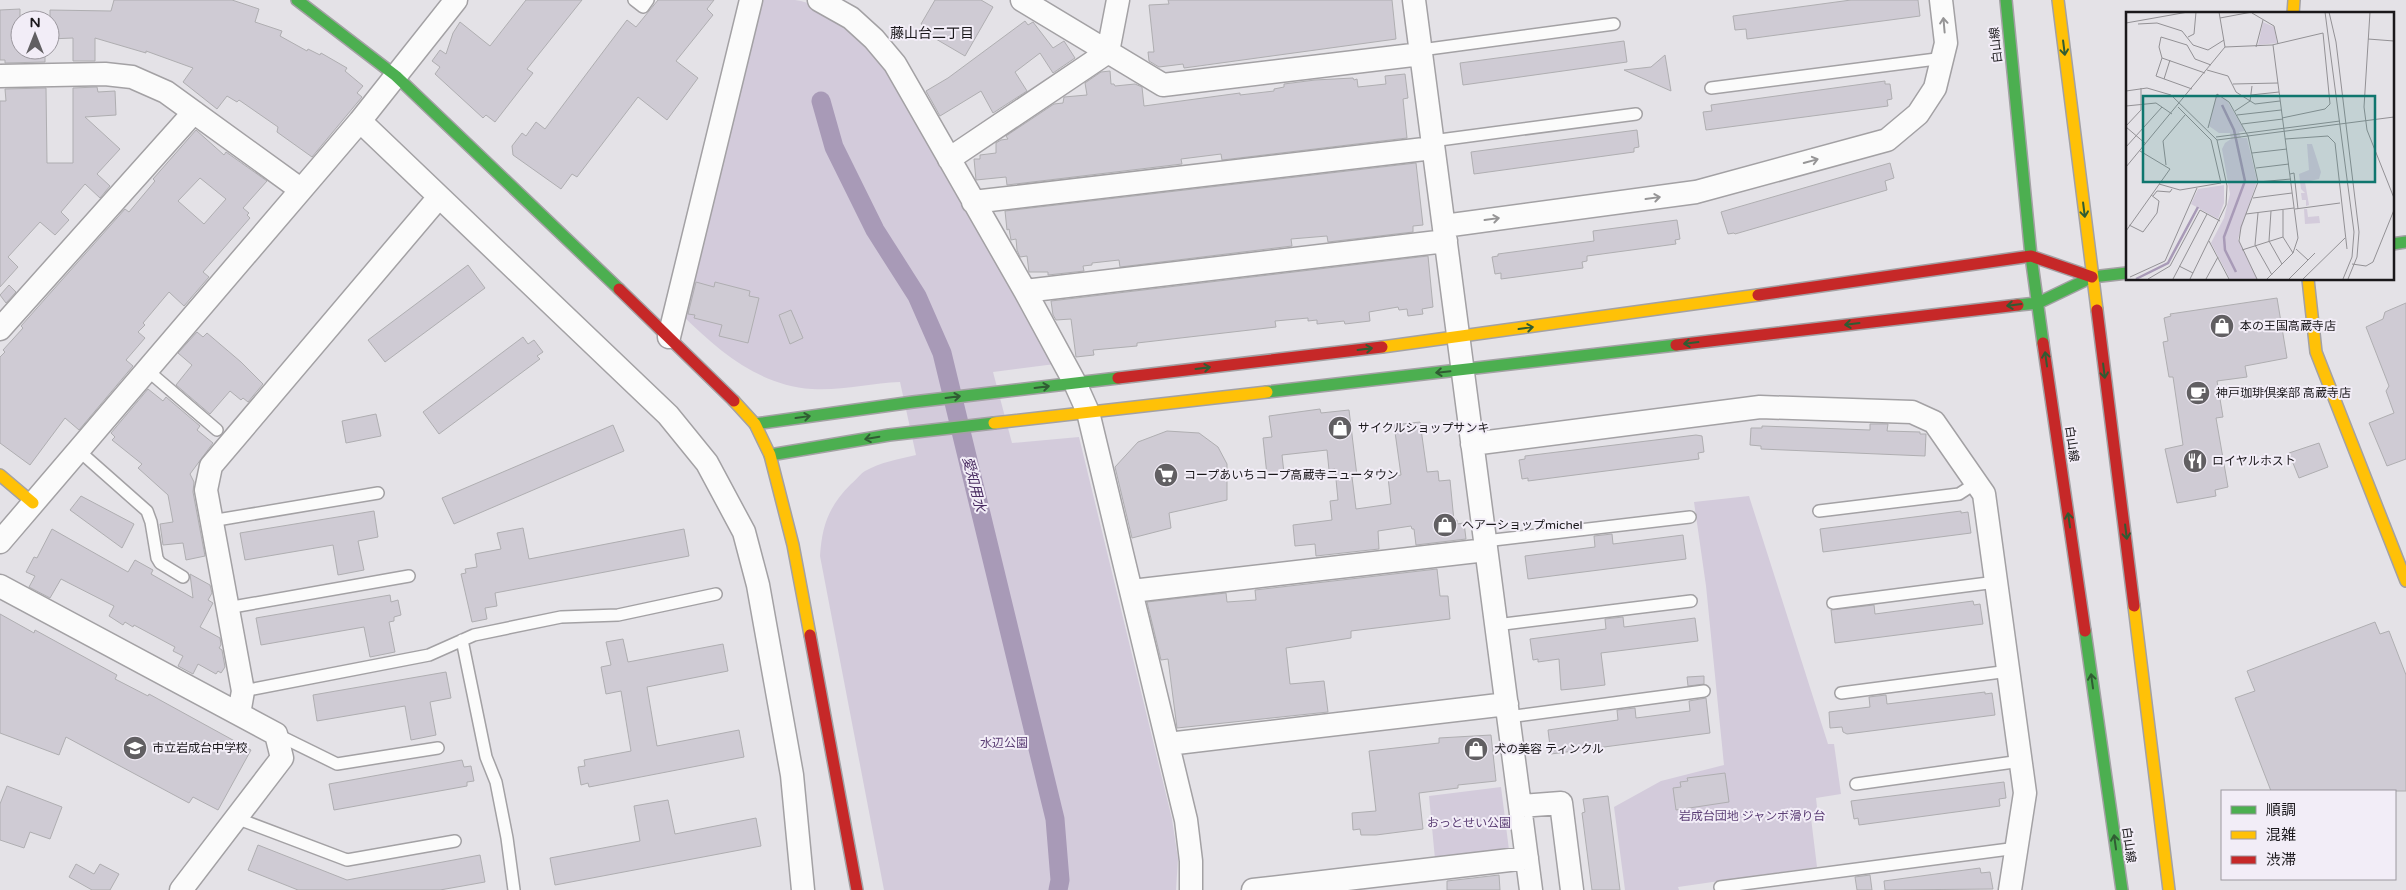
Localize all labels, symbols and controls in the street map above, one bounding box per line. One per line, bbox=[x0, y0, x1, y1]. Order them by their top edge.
north arrow bbox=[10, 10, 60, 60]
inset map bbox=[2126, 12, 2394, 280]
text: N bbox=[29, 14, 41, 31]
one-way arrow bbox=[1939, 18, 1949, 34]
district label: 藤山台二丁目 bbox=[890, 25, 974, 42]
street label: 白山線 bbox=[1987, 26, 2005, 64]
one-way arrow bbox=[2059, 40, 2069, 56]
one-way arrow bbox=[1802, 156, 1818, 165]
one-way arrow bbox=[1645, 193, 1661, 203]
one-way arrow bbox=[2079, 201, 2089, 217]
one-way arrow bbox=[1484, 214, 1500, 224]
one-way arrow bbox=[2006, 300, 2022, 310]
shop icon: 本の王国高蔵寺店 bbox=[2209, 313, 2235, 339]
one-way arrow bbox=[1845, 319, 1861, 329]
place label: 本の王国高蔵寺店 bbox=[2240, 319, 2336, 333]
one-way arrow bbox=[1518, 323, 1534, 333]
one-way arrow bbox=[1683, 338, 1699, 348]
one-way arrow bbox=[1356, 344, 1372, 354]
one-way arrow bbox=[2041, 352, 2051, 368]
one-way arrow bbox=[1195, 363, 1211, 373]
one-way arrow bbox=[2099, 363, 2109, 379]
one-way arrow bbox=[1435, 367, 1451, 377]
cafe icon: 神戸珈琲倶楽部 高蔵寺店 bbox=[2185, 380, 2211, 406]
one-way arrow bbox=[1034, 382, 1050, 392]
place label: 神戸珈琲倶楽部 高蔵寺店 bbox=[2216, 386, 2351, 400]
one-way arrow bbox=[945, 392, 961, 402]
one-way arrow bbox=[795, 412, 811, 422]
shop icon: サイクルショップサンキ bbox=[1327, 415, 1353, 441]
place label: サイクルショップサンキ bbox=[1358, 421, 1489, 435]
street label: 白山線 bbox=[2063, 425, 2081, 463]
one-way arrow bbox=[864, 433, 880, 443]
restaurant icon: ロイヤルホスト bbox=[2182, 448, 2208, 474]
place label: ロイヤルホスト bbox=[2212, 454, 2296, 468]
water label: 愛知用水 bbox=[959, 455, 990, 515]
supermarket icon: コープあいちコープ高蔵寺ニュータウン bbox=[1153, 462, 1179, 488]
place label: コープあいちコープ高蔵寺ニュータウン bbox=[1184, 468, 1399, 482]
shop icon: ヘアーショップmichel bbox=[1432, 512, 1458, 538]
one-way arrow bbox=[2064, 512, 2074, 528]
place label: ヘアーショップmichel bbox=[1462, 518, 1583, 532]
one-way arrow bbox=[2121, 524, 2131, 540]
one-way arrow bbox=[2087, 673, 2097, 689]
school or university icon: 市立岩成台中学校 bbox=[122, 735, 148, 761]
park label: 水辺公園 bbox=[980, 736, 1028, 750]
shop icon: 犬の美容 ティンクル bbox=[1463, 736, 1489, 762]
place label: 市立岩成台中学校 bbox=[152, 741, 248, 755]
place label: 犬の美容 ティンクル bbox=[1494, 742, 1604, 756]
legend bbox=[2221, 790, 2396, 880]
text: 順調 bbox=[2266, 801, 2296, 819]
park label: 岩成台団地 ジャンボ滑り台 bbox=[1679, 809, 1825, 823]
park label: おっとせい公園 bbox=[1427, 816, 1511, 830]
street label: 白山線 bbox=[2120, 826, 2138, 864]
text: 混雑 bbox=[2266, 826, 2296, 844]
one-way arrow bbox=[2110, 834, 2120, 850]
text: 渋滞 bbox=[2266, 851, 2296, 869]

